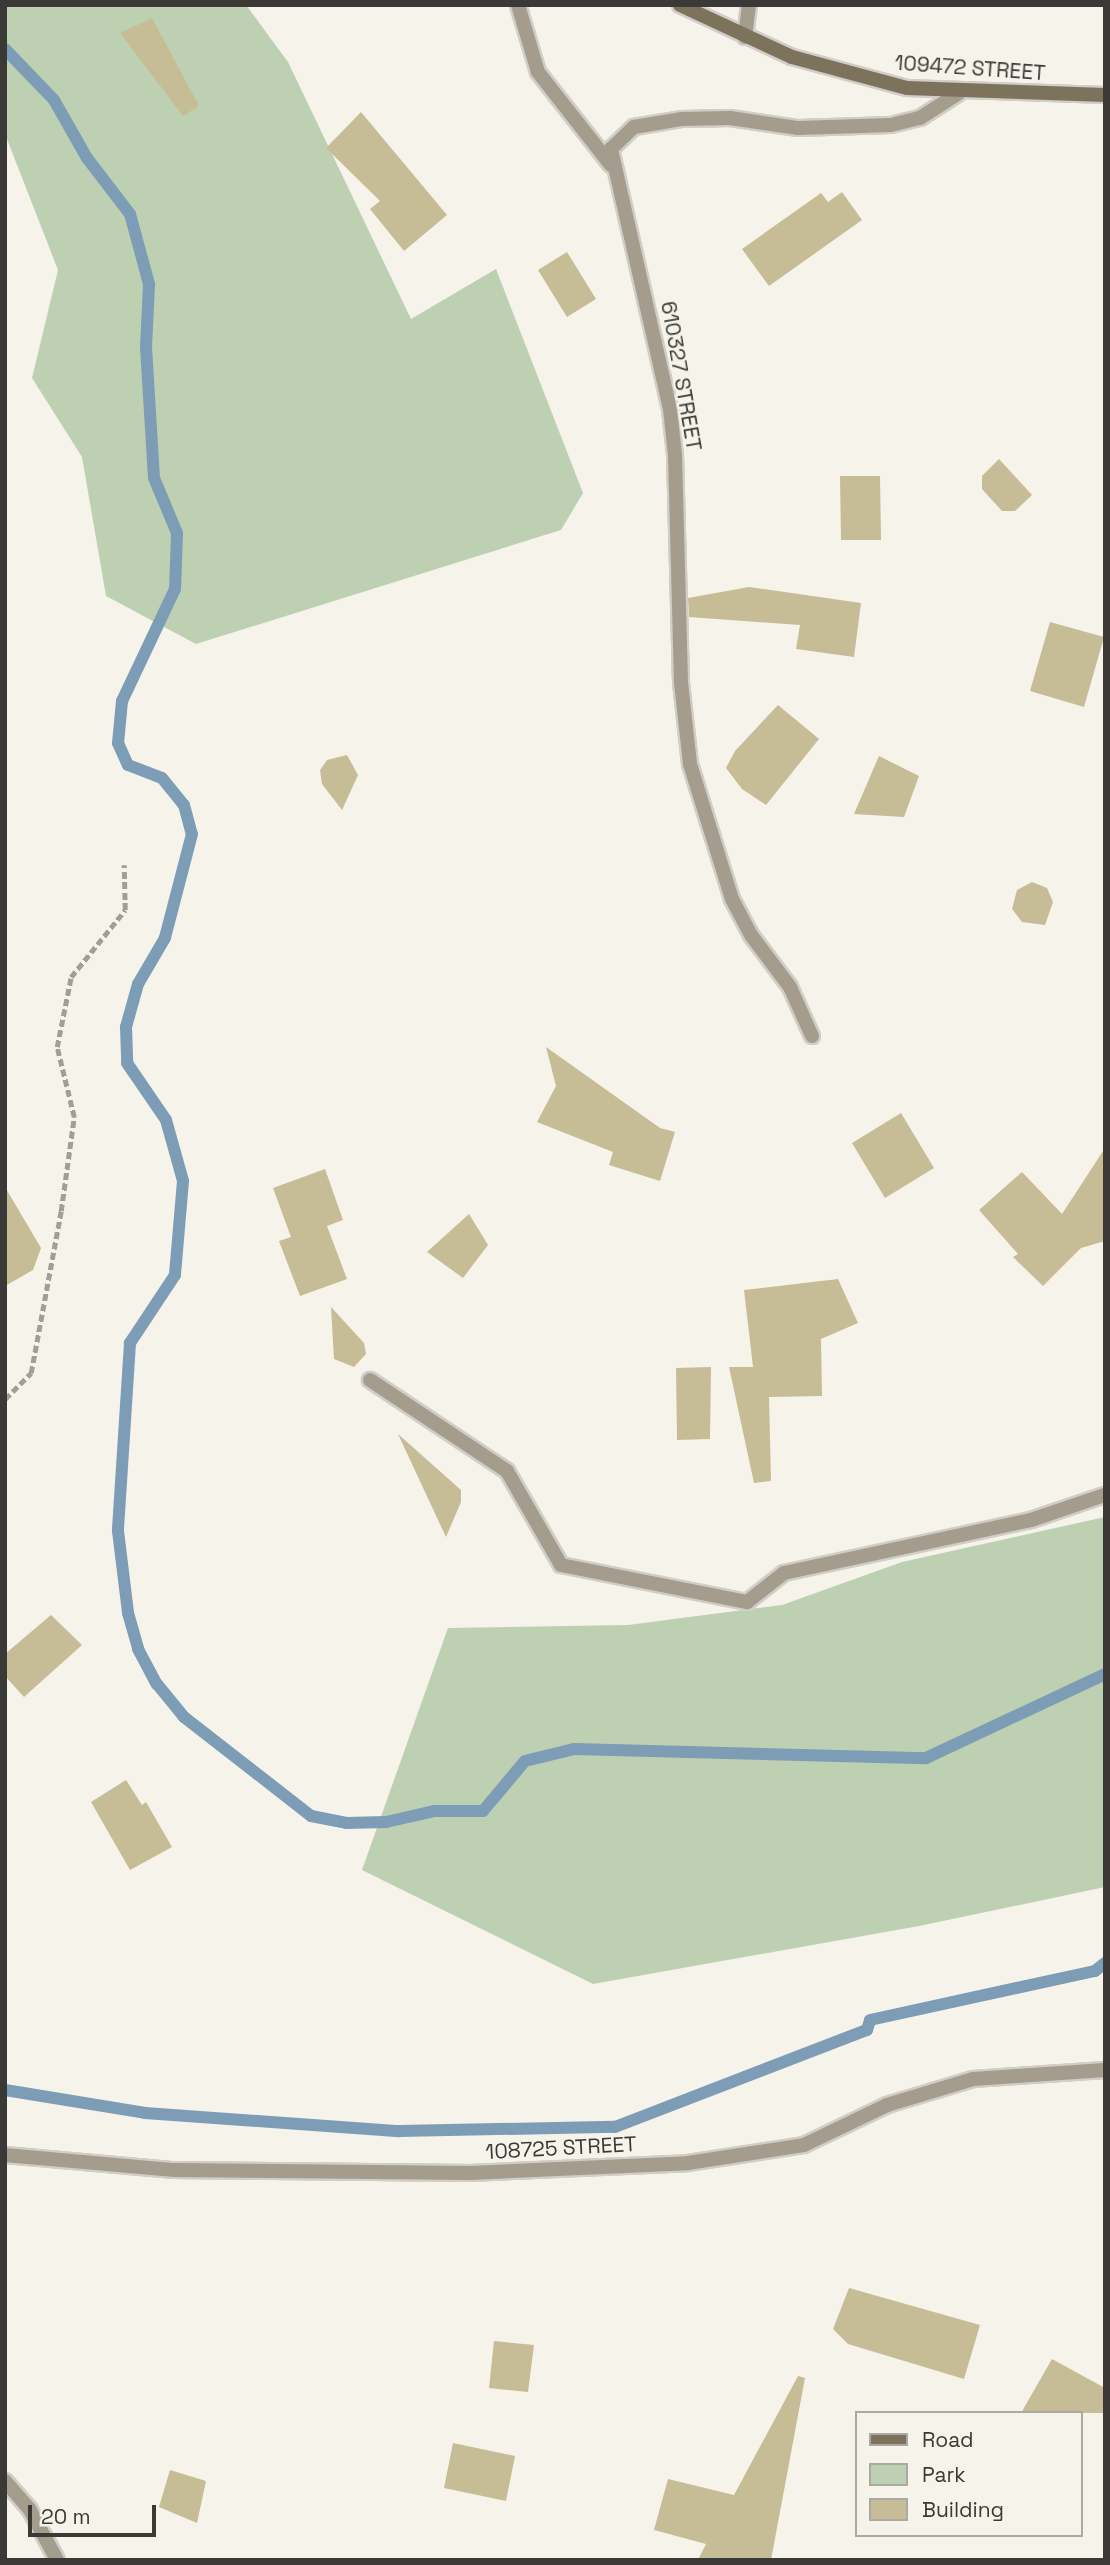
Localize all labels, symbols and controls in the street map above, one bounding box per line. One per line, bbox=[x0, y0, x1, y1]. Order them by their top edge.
street label: 109472 STREET bbox=[894, 50, 1046, 86]
street label: 610327 STREET bbox=[655, 299, 707, 453]
street label: 108725 STREET bbox=[485, 2131, 637, 2165]
legend bbox=[855, 2411, 1082, 2537]
text: Road bbox=[922, 2426, 974, 2453]
text: Park bbox=[922, 2461, 966, 2488]
scale bar bbox=[32, 2492, 159, 2536]
text: Building bbox=[922, 2496, 1004, 2523]
text: 20 m bbox=[41, 2503, 91, 2530]

